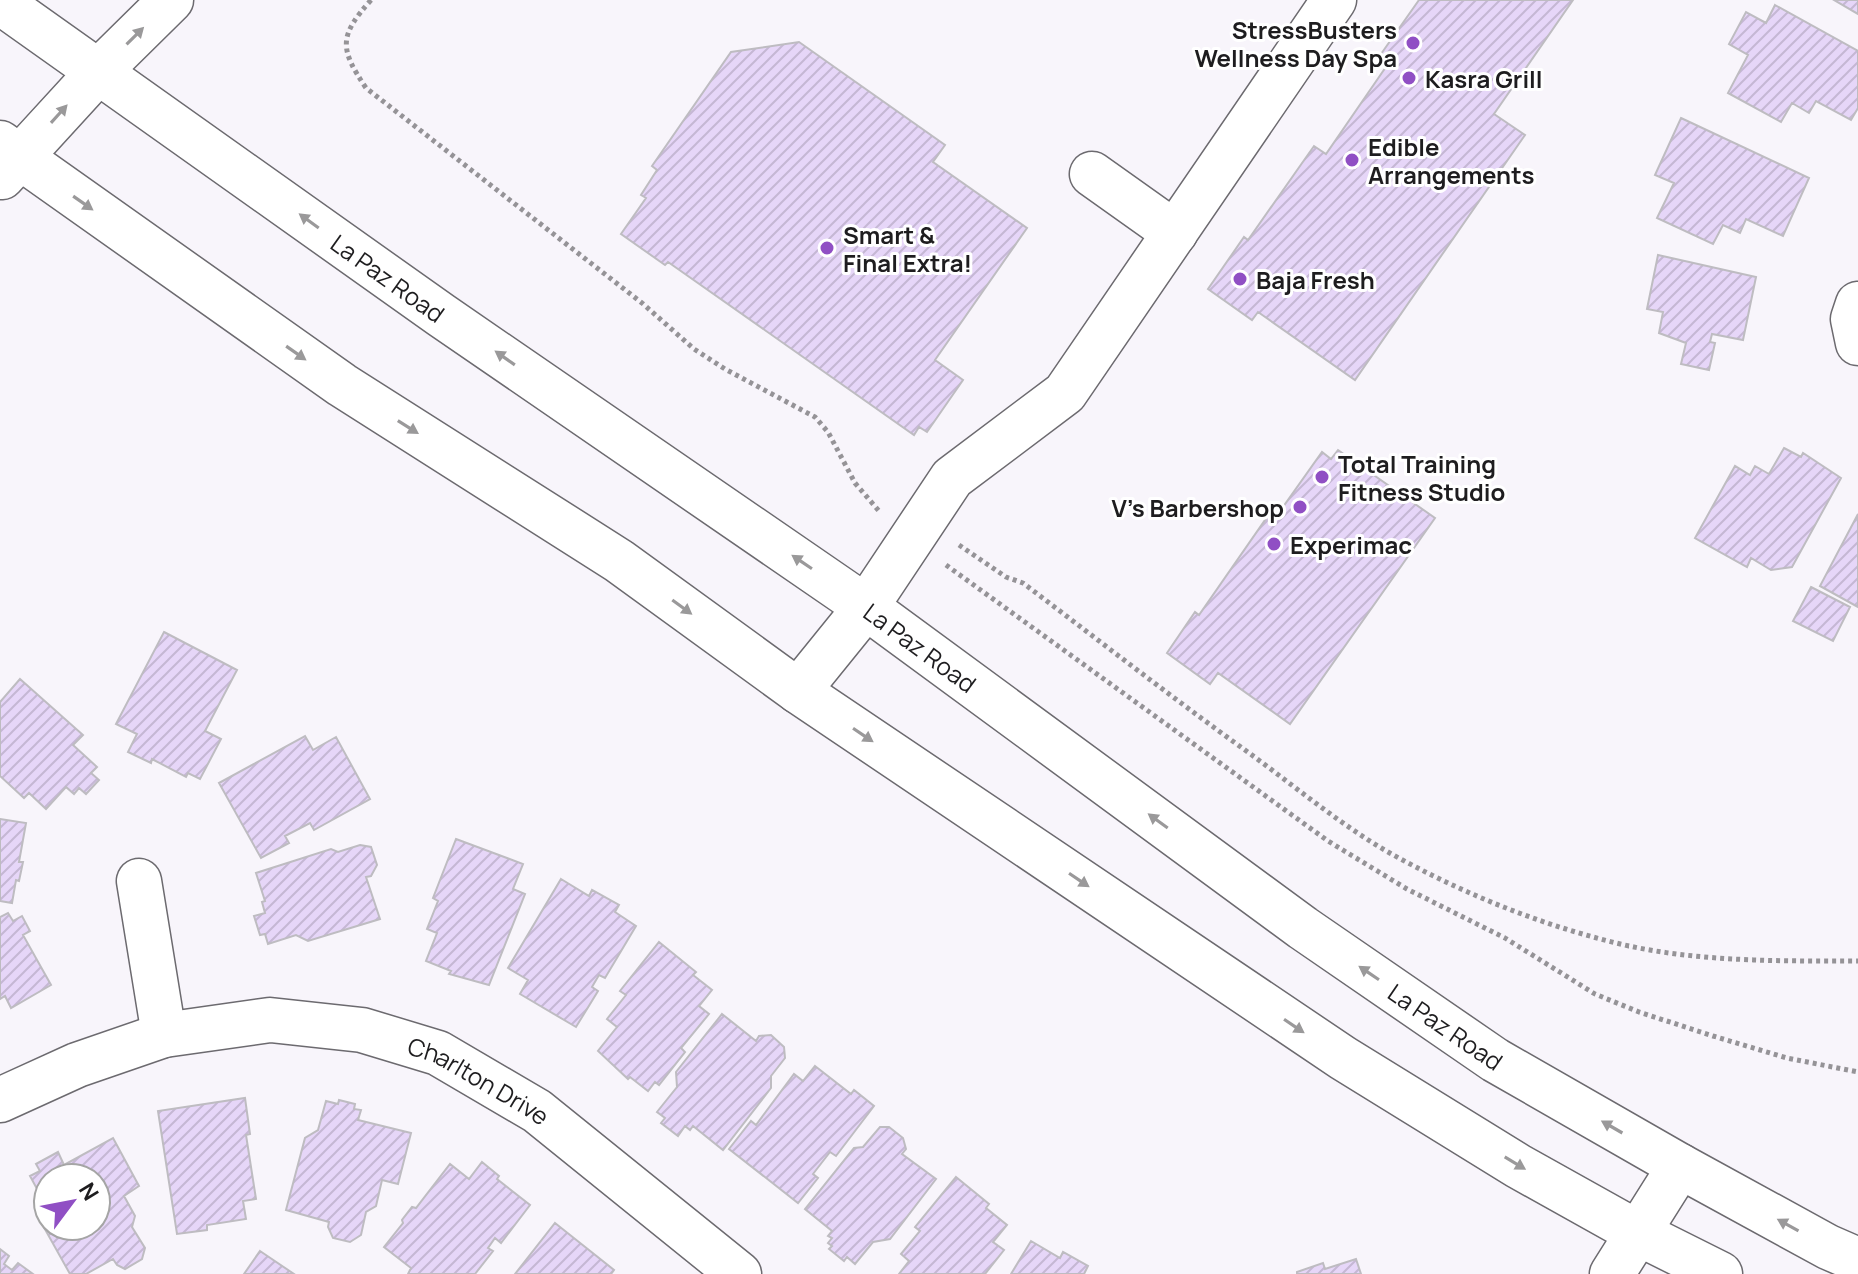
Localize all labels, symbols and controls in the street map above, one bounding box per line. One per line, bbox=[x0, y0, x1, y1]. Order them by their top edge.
place label: StressBusters Wellness Day Spa bbox=[1195, 13, 1397, 74]
one-way arrow bbox=[125, 27, 144, 45]
marker: StressBusters Wellness Day Spa bbox=[1404, 34, 1422, 52]
place label: Kasra Grill bbox=[1425, 62, 1543, 95]
marker: Kasra Grill bbox=[1400, 69, 1418, 87]
one-way arrow bbox=[50, 105, 68, 124]
place label: Edible Arrangements bbox=[1368, 130, 1535, 191]
marker: Edible Arrangements bbox=[1343, 151, 1361, 169]
one-way arrow bbox=[73, 194, 94, 210]
one-way arrow bbox=[299, 213, 320, 229]
place label: Smart & Final Extra! bbox=[843, 218, 972, 279]
street label: La Paz Road bbox=[325, 226, 452, 329]
marker: Smart & Final Extra! bbox=[818, 239, 836, 257]
place label: Baja Fresh bbox=[1256, 263, 1375, 296]
marker: Baja Fresh bbox=[1231, 270, 1249, 288]
one-way arrow bbox=[285, 345, 306, 360]
one-way arrow bbox=[494, 351, 515, 366]
one-way arrow bbox=[397, 420, 419, 434]
place label: Total Training Fitness Studio bbox=[1338, 447, 1505, 508]
marker: Total Training Fitness Studio bbox=[1313, 468, 1331, 486]
place label: V's Barbershop bbox=[1111, 491, 1284, 524]
marker: V's Barbershop bbox=[1291, 498, 1309, 516]
place label: Experimac bbox=[1290, 528, 1412, 561]
marker: Experimac bbox=[1265, 535, 1283, 553]
one-way arrow bbox=[792, 555, 813, 570]
street label: La Paz Road bbox=[857, 595, 983, 699]
one-way arrow bbox=[672, 599, 693, 614]
one-way arrow bbox=[852, 727, 874, 742]
one-way arrow bbox=[1148, 814, 1168, 830]
one-way arrow bbox=[1068, 872, 1089, 887]
one-way arrow bbox=[1358, 966, 1380, 981]
street label: La Paz Road bbox=[1382, 975, 1510, 1077]
one-way arrow bbox=[1284, 1018, 1305, 1033]
street label: Charlton Drive bbox=[404, 1028, 557, 1132]
one-way arrow bbox=[1601, 1121, 1623, 1135]
one-way arrow bbox=[1504, 1156, 1526, 1170]
north arrow bbox=[32, 1162, 112, 1242]
text: N bbox=[72, 1177, 106, 1206]
one-way arrow bbox=[1777, 1219, 1799, 1233]

